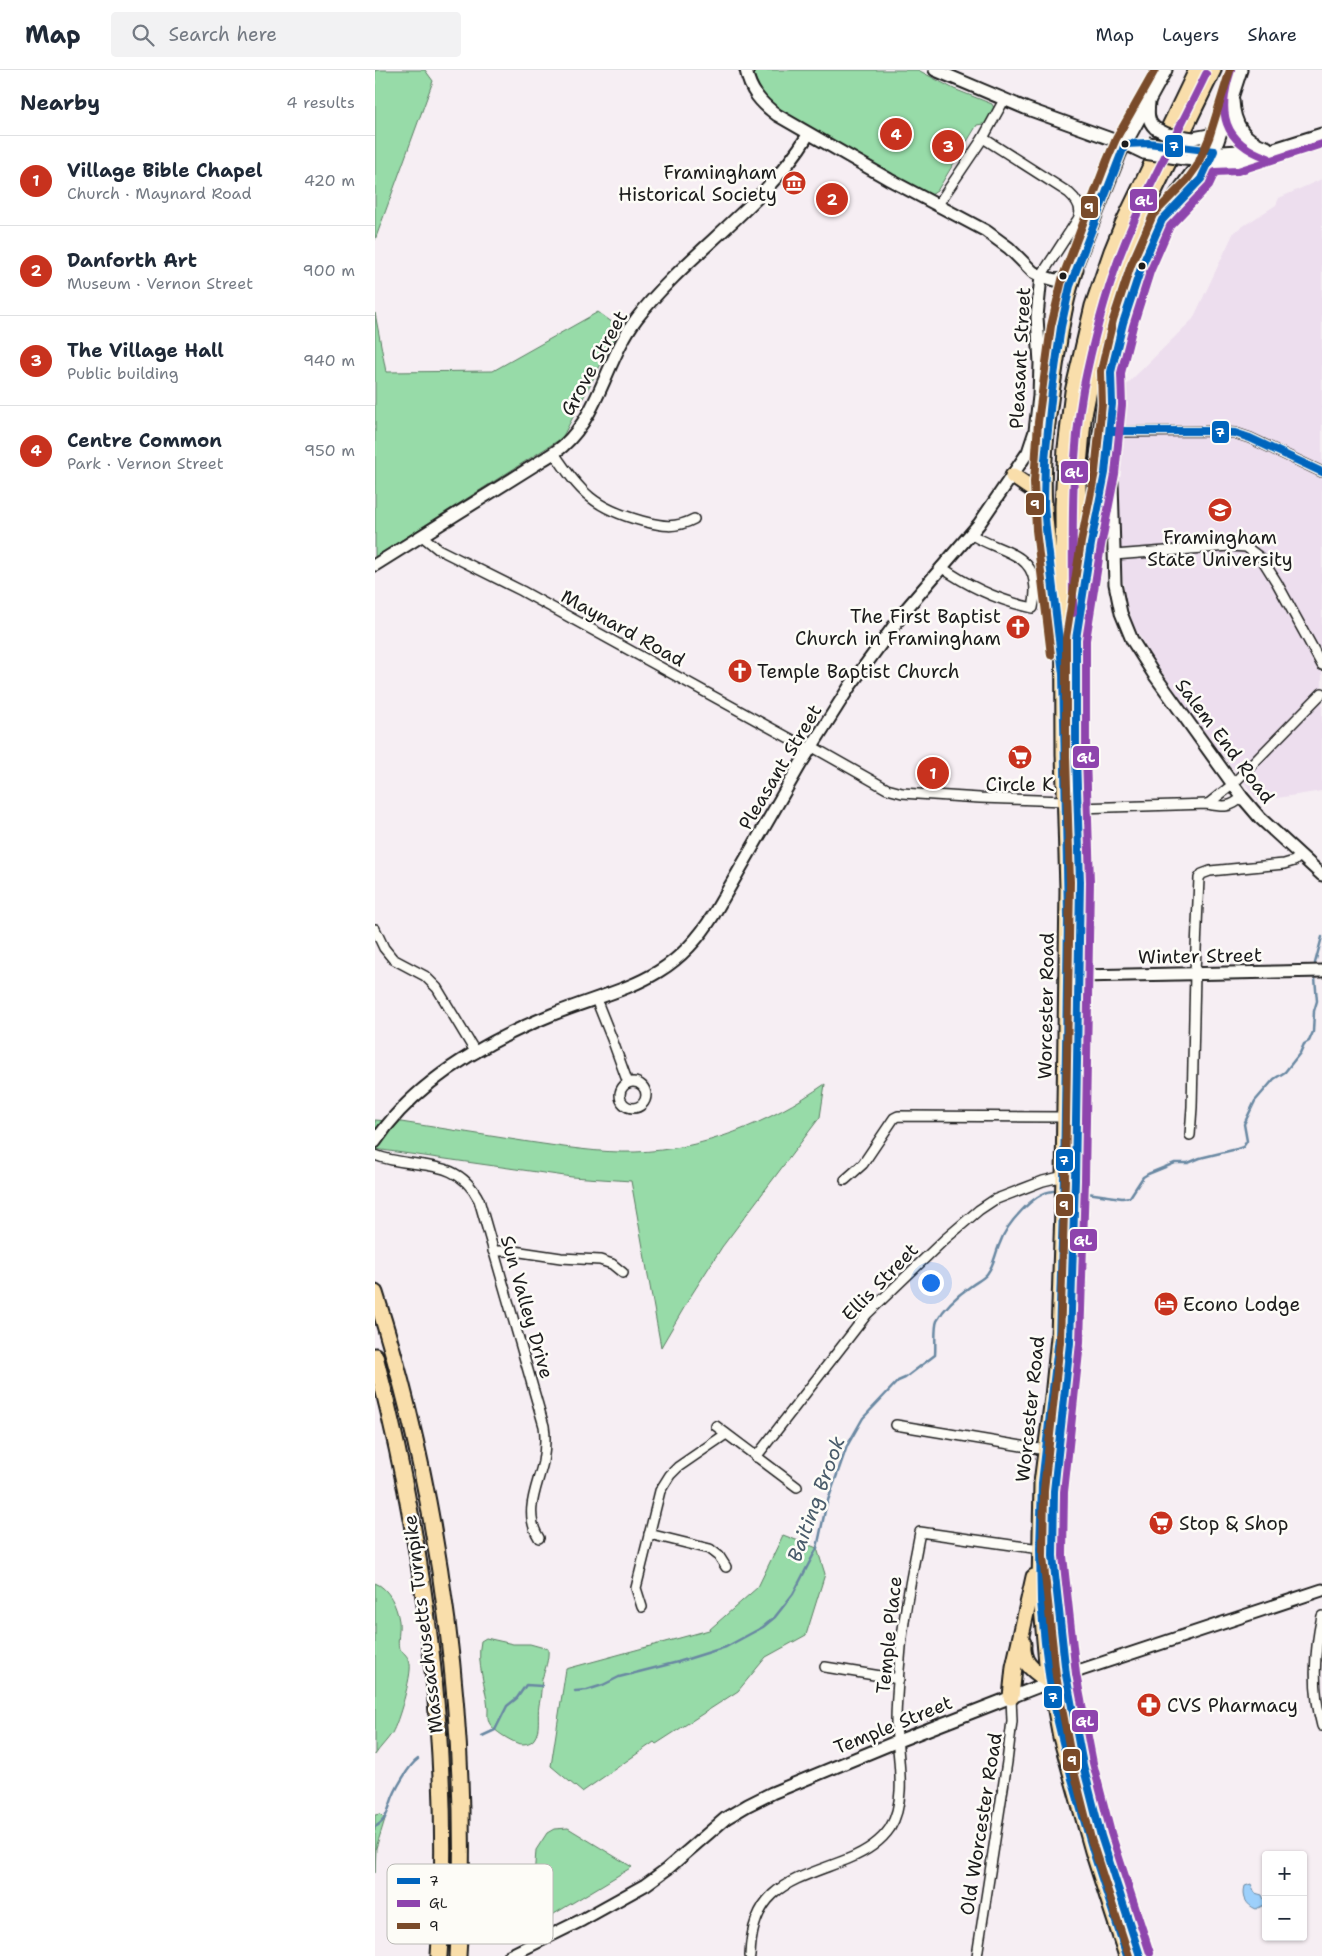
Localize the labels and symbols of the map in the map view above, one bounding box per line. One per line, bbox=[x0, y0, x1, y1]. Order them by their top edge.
pin: 4 bbox=[880, 115, 912, 153]
pin: 3 bbox=[932, 127, 964, 165]
line badge: 7 bbox=[1164, 134, 1184, 158]
text: 7 bbox=[1169, 137, 1179, 155]
unlabelled marker bbox=[1120, 139, 1130, 149]
place label: Framingham Historical Society bbox=[618, 160, 777, 207]
museum icon: Framingham Historical Society bbox=[781, 170, 807, 196]
pin: 2 bbox=[816, 180, 848, 218]
line badge: GL bbox=[1129, 188, 1158, 212]
text: GL bbox=[1135, 191, 1154, 209]
line badge: 9 bbox=[1080, 195, 1099, 219]
text: 9 bbox=[1084, 198, 1094, 216]
unlabelled marker bbox=[1137, 261, 1147, 271]
unlabelled marker bbox=[1058, 271, 1068, 281]
street label: Pleasant Street bbox=[1004, 286, 1036, 430]
street label: Grove Street bbox=[555, 306, 633, 420]
line badge: 7 bbox=[1211, 420, 1230, 444]
text: 7 bbox=[1215, 423, 1225, 441]
line badge: GL bbox=[1060, 460, 1089, 484]
text: GL bbox=[1065, 463, 1084, 481]
line badge: 9 bbox=[1025, 492, 1045, 516]
text: 9 bbox=[1030, 495, 1040, 513]
school or university icon: Framingham State University bbox=[1207, 497, 1233, 523]
place label: Framingham State University bbox=[1147, 525, 1293, 572]
street label: Maynard Road bbox=[557, 584, 689, 672]
place label: The First Baptist Church in Framingham bbox=[795, 604, 1001, 651]
church icon: The First Baptist Church in Framingham bbox=[1005, 614, 1031, 640]
church icon: Temple Baptist Church bbox=[727, 658, 753, 684]
place label: Temple Baptist Church bbox=[757, 659, 960, 684]
street label: Salem End Road bbox=[1170, 673, 1280, 809]
street label: Pleasant Street bbox=[733, 700, 827, 834]
supermarket icon: Circle K bbox=[1007, 744, 1033, 770]
line badge: GL bbox=[1072, 745, 1100, 769]
text: GL bbox=[1077, 748, 1096, 766]
pin: 1 bbox=[917, 754, 949, 792]
place label: Circle K bbox=[986, 772, 1054, 797]
street label: Worcester Road bbox=[1032, 932, 1060, 1080]
street label: Winter Street bbox=[1138, 942, 1262, 970]
line badge: 7 bbox=[1055, 1148, 1074, 1172]
text: 7 bbox=[1059, 1151, 1069, 1169]
line badge: 9 bbox=[1055, 1193, 1074, 1217]
text: 9 bbox=[1059, 1196, 1069, 1214]
line badge: GL bbox=[1069, 1228, 1098, 1252]
text: GL bbox=[1074, 1231, 1093, 1249]
street label: Sun Valley Drive bbox=[495, 1232, 559, 1382]
street label: Ellis Street bbox=[836, 1237, 924, 1327]
your location bbox=[918, 1270, 944, 1296]
hotel icon: Econo Lodge bbox=[1153, 1291, 1179, 1317]
place label: Econo Lodge bbox=[1183, 1292, 1300, 1317]
street label: Worcester Road bbox=[1010, 1335, 1050, 1483]
water label: Baiting Brook bbox=[781, 1432, 851, 1565]
supermarket icon: Stop & Shop bbox=[1148, 1510, 1174, 1536]
place label: Stop & Shop bbox=[1179, 1511, 1288, 1536]
street label: Massachusetts Turnpike bbox=[397, 1513, 449, 1735]
street label: Temple Place bbox=[870, 1575, 908, 1695]
line badge: 7 bbox=[1043, 1685, 1063, 1709]
text: 7 bbox=[1048, 1688, 1058, 1706]
street label: Temple Street bbox=[830, 1690, 956, 1760]
pharmacy icon: CVS Pharmacy bbox=[1136, 1692, 1162, 1718]
place label: CVS Pharmacy bbox=[1167, 1693, 1298, 1718]
line badge: GL bbox=[1071, 1709, 1099, 1733]
text: GL bbox=[1076, 1712, 1095, 1730]
street label: Old Worcester Road bbox=[954, 1731, 1008, 1917]
line badge: 9 bbox=[1062, 1748, 1081, 1772]
text: 9 bbox=[1067, 1751, 1077, 1769]
legend bbox=[387, 1864, 553, 1944]
text: 7 bbox=[429, 1872, 439, 1890]
text: GL bbox=[429, 1894, 448, 1912]
text: 9 bbox=[429, 1917, 439, 1935]

